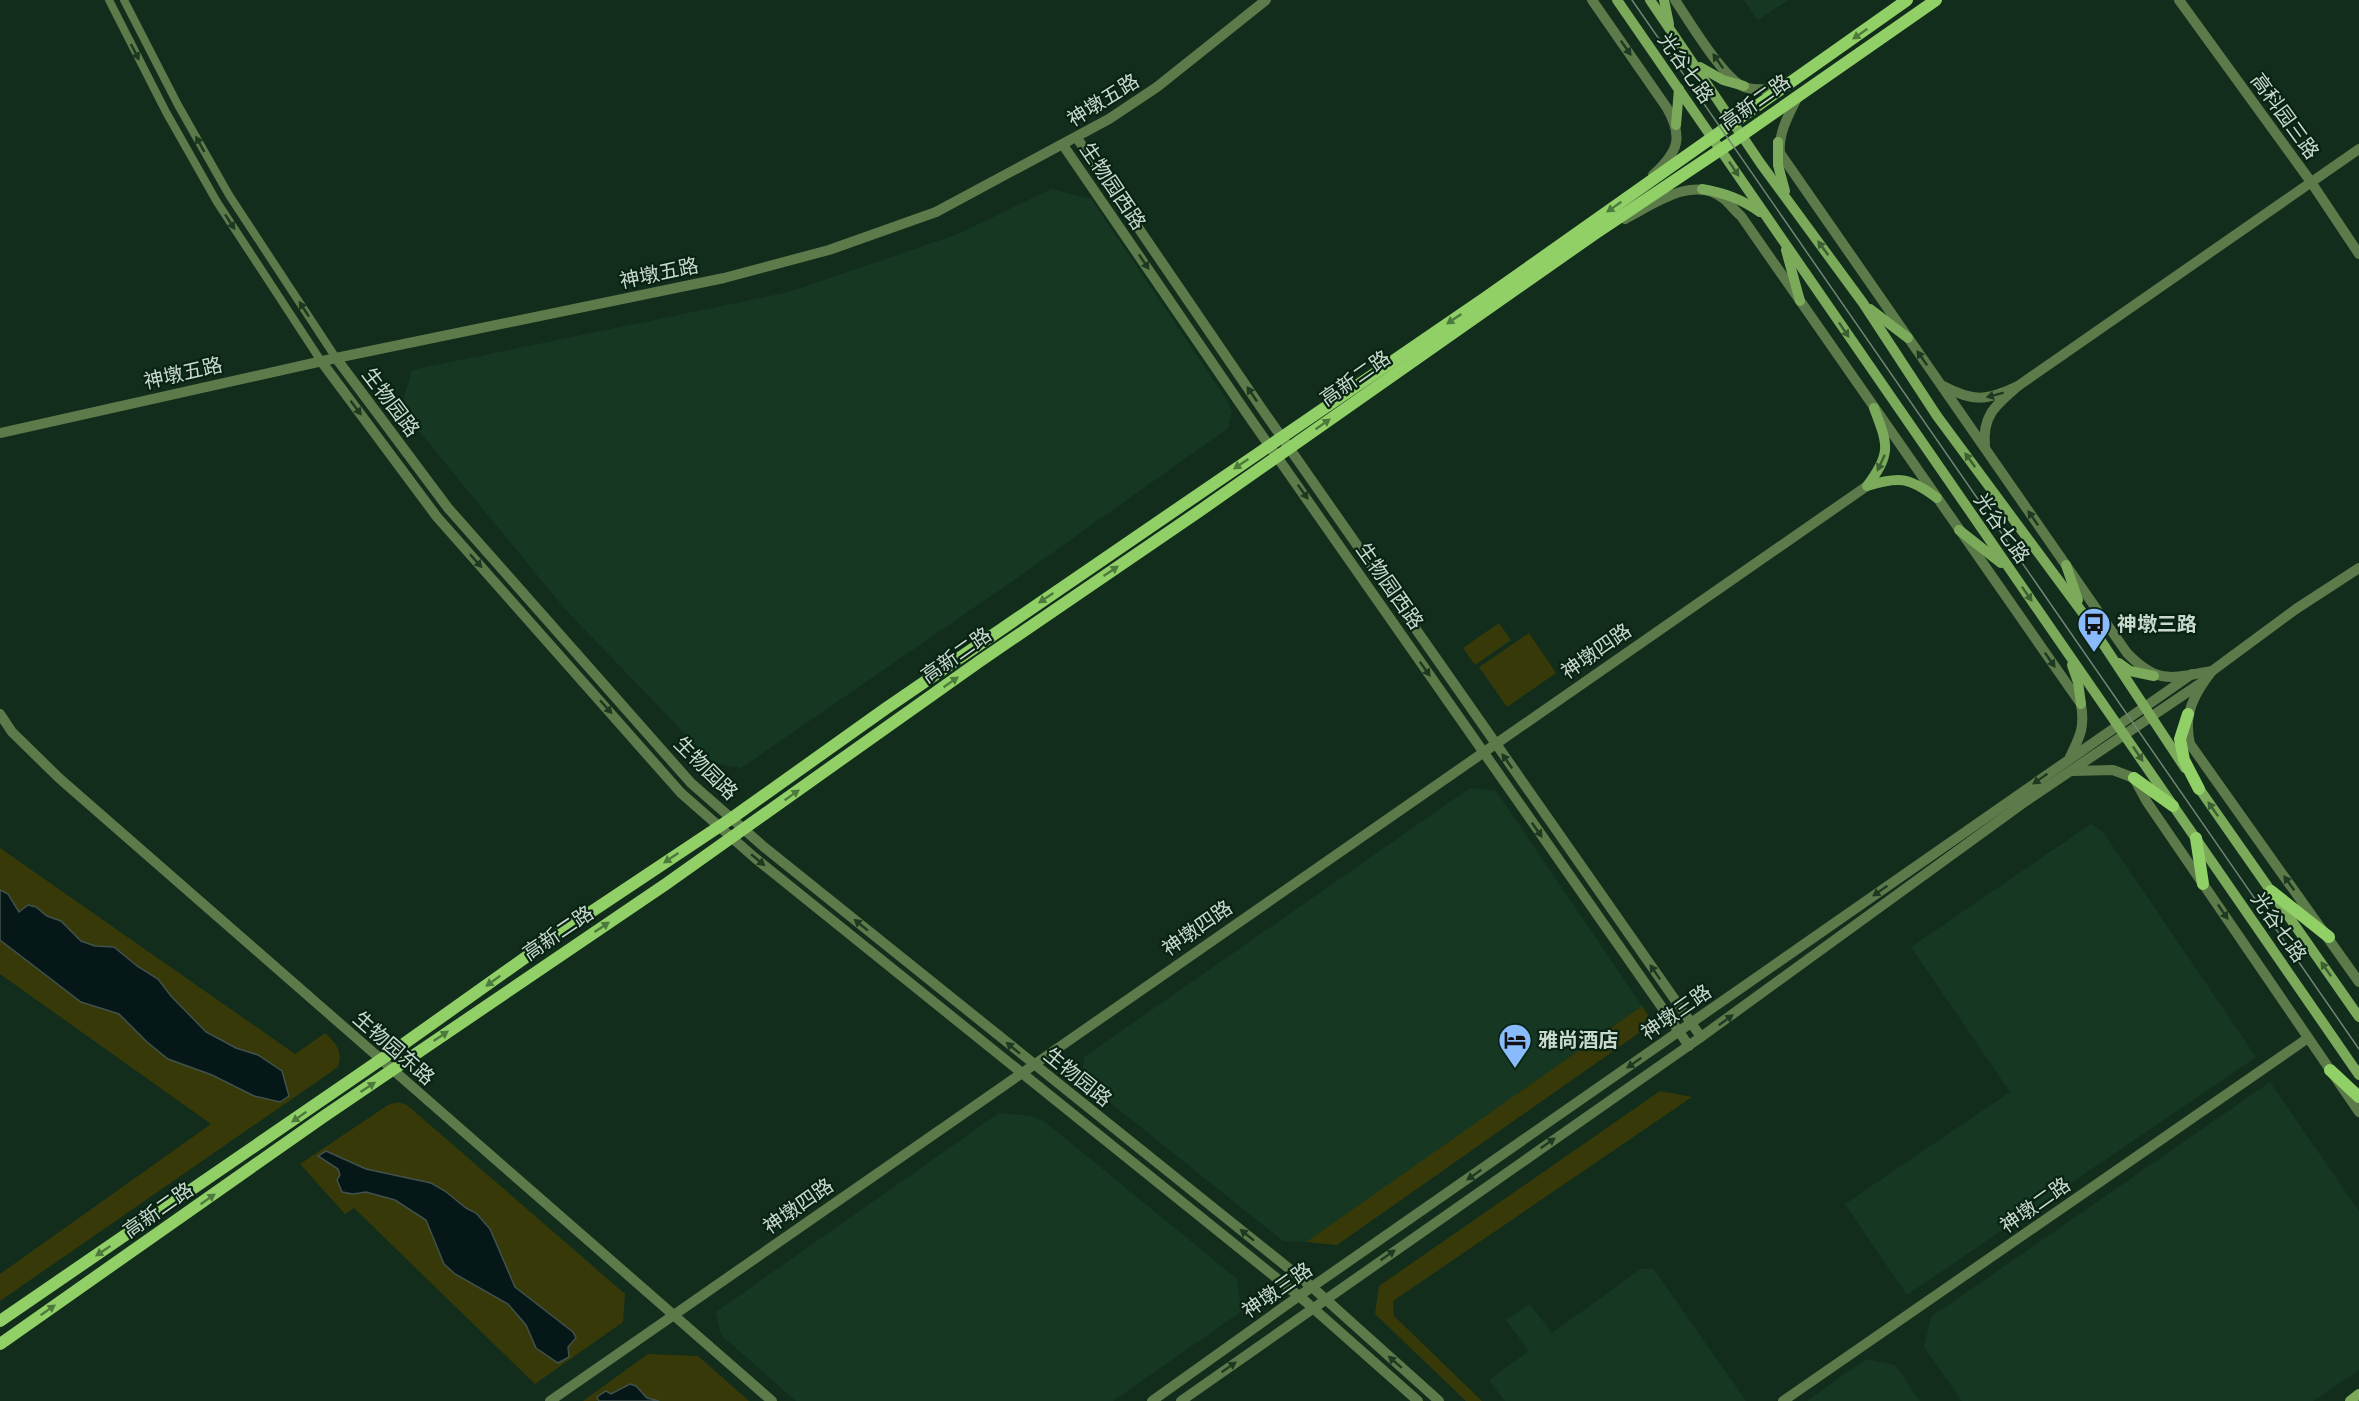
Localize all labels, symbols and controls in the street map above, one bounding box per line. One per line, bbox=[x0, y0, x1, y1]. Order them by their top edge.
street label: 光谷七路 bbox=[1652, 27, 1720, 108]
one-way arrow bbox=[1852, 28, 1868, 40]
one-way arrow bbox=[1620, 40, 1631, 56]
one-way arrow bbox=[130, 44, 140, 61]
one-way arrow bbox=[1713, 53, 1724, 69]
street label: 神墩五路 bbox=[1062, 67, 1144, 132]
street label: 高科园三路 bbox=[2245, 67, 2326, 164]
street label: 高新二路 bbox=[1714, 68, 1795, 136]
one-way arrow bbox=[195, 135, 205, 152]
street label: 生物园西路 bbox=[1074, 137, 1153, 235]
one-way arrow bbox=[1728, 161, 1739, 177]
one-way arrow bbox=[1606, 201, 1622, 213]
one-way arrow bbox=[224, 214, 236, 230]
one-way arrow bbox=[1817, 240, 1829, 256]
street label: 神墩五路 bbox=[617, 251, 701, 294]
one-way arrow bbox=[1138, 254, 1150, 270]
one-way arrow bbox=[299, 301, 310, 317]
one-way arrow bbox=[1447, 313, 1463, 325]
one-way arrow bbox=[1838, 322, 1849, 338]
street label: 高新二路 bbox=[1314, 344, 1395, 412]
street label: 神墩五路 bbox=[141, 350, 225, 395]
one-way arrow bbox=[1916, 350, 1928, 366]
street label: 生物园路 bbox=[357, 362, 426, 442]
one-way arrow bbox=[1246, 387, 1258, 403]
one-way arrow bbox=[1986, 391, 2004, 400]
one-way arrow bbox=[350, 400, 362, 416]
one-way arrow bbox=[1315, 418, 1331, 430]
one-way arrow bbox=[1964, 453, 1976, 468]
one-way arrow bbox=[1877, 454, 1886, 471]
one-way arrow bbox=[1233, 458, 1249, 469]
one-way arrow bbox=[1297, 483, 1309, 499]
street label: 光谷七路 bbox=[1968, 487, 2036, 568]
one-way arrow bbox=[2027, 510, 2039, 526]
street label: 生物园西路 bbox=[1351, 537, 1430, 634]
one-way arrow bbox=[469, 554, 483, 569]
one-way arrow bbox=[1103, 565, 1119, 577]
one-way arrow bbox=[2021, 585, 2033, 601]
one-way arrow bbox=[1038, 592, 1054, 604]
bus stop icon: 神墩三路 bbox=[2076, 606, 2112, 653]
place label: 神墩三路 bbox=[2117, 610, 2197, 637]
street label: 神墩四路 bbox=[1555, 617, 1636, 685]
street label: 高新二路 bbox=[915, 621, 996, 689]
one-way arrow bbox=[2044, 652, 2056, 668]
one-way arrow bbox=[1419, 661, 1431, 677]
one-way arrow bbox=[942, 676, 958, 688]
one-way arrow bbox=[599, 700, 613, 715]
street label: 生物园路 bbox=[669, 730, 744, 805]
one-way arrow bbox=[2132, 746, 2143, 762]
one-way arrow bbox=[1501, 754, 1513, 770]
one-way arrow bbox=[2032, 773, 2048, 785]
one-way arrow bbox=[783, 789, 799, 801]
one-way arrow bbox=[2208, 802, 2220, 817]
one-way arrow bbox=[1531, 821, 1543, 837]
one-way arrow bbox=[663, 852, 679, 864]
one-way arrow bbox=[750, 853, 765, 866]
one-way arrow bbox=[2283, 875, 2295, 891]
one-way arrow bbox=[1872, 885, 1888, 896]
street label: 光谷七路 bbox=[2245, 886, 2313, 967]
street label: 神墩四路 bbox=[1156, 894, 1237, 962]
street label: 高新二路 bbox=[517, 899, 598, 966]
one-way arrow bbox=[2217, 904, 2228, 921]
one-way arrow bbox=[854, 920, 869, 932]
one-way arrow bbox=[594, 922, 610, 933]
one-way arrow bbox=[2320, 961, 2332, 976]
one-way arrow bbox=[1649, 965, 1661, 981]
one-way arrow bbox=[485, 974, 500, 986]
street label: 神墩三路 bbox=[1635, 978, 1716, 1046]
street label: 生物园东路 bbox=[348, 1005, 441, 1091]
one-way arrow bbox=[1718, 1014, 1733, 1026]
hotel icon: 雅尚酒店 bbox=[1497, 1022, 1533, 1069]
place label: 雅尚酒店 bbox=[1538, 1026, 1618, 1053]
one-way arrow bbox=[432, 1031, 449, 1042]
one-way arrow bbox=[1005, 1041, 1021, 1054]
street label: 生物园路 bbox=[1039, 1041, 1118, 1112]
one-way arrow bbox=[1627, 1057, 1643, 1069]
one-way arrow bbox=[360, 1082, 376, 1093]
one-way arrow bbox=[291, 1111, 307, 1123]
one-way arrow bbox=[1540, 1137, 1556, 1149]
one-way arrow bbox=[1467, 1169, 1483, 1181]
street label: 神墩二路 bbox=[1994, 1171, 2075, 1239]
street label: 神墩四路 bbox=[757, 1172, 838, 1240]
street label: 高新二路 bbox=[117, 1176, 198, 1244]
one-way arrow bbox=[199, 1193, 215, 1205]
one-way arrow bbox=[1240, 1230, 1255, 1242]
one-way arrow bbox=[95, 1246, 112, 1257]
one-way arrow bbox=[1380, 1249, 1396, 1261]
street label: 神墩三路 bbox=[1236, 1256, 1317, 1324]
one-way arrow bbox=[39, 1304, 55, 1316]
one-way arrow bbox=[1388, 1356, 1403, 1369]
one-way arrow bbox=[1221, 1362, 1237, 1373]

